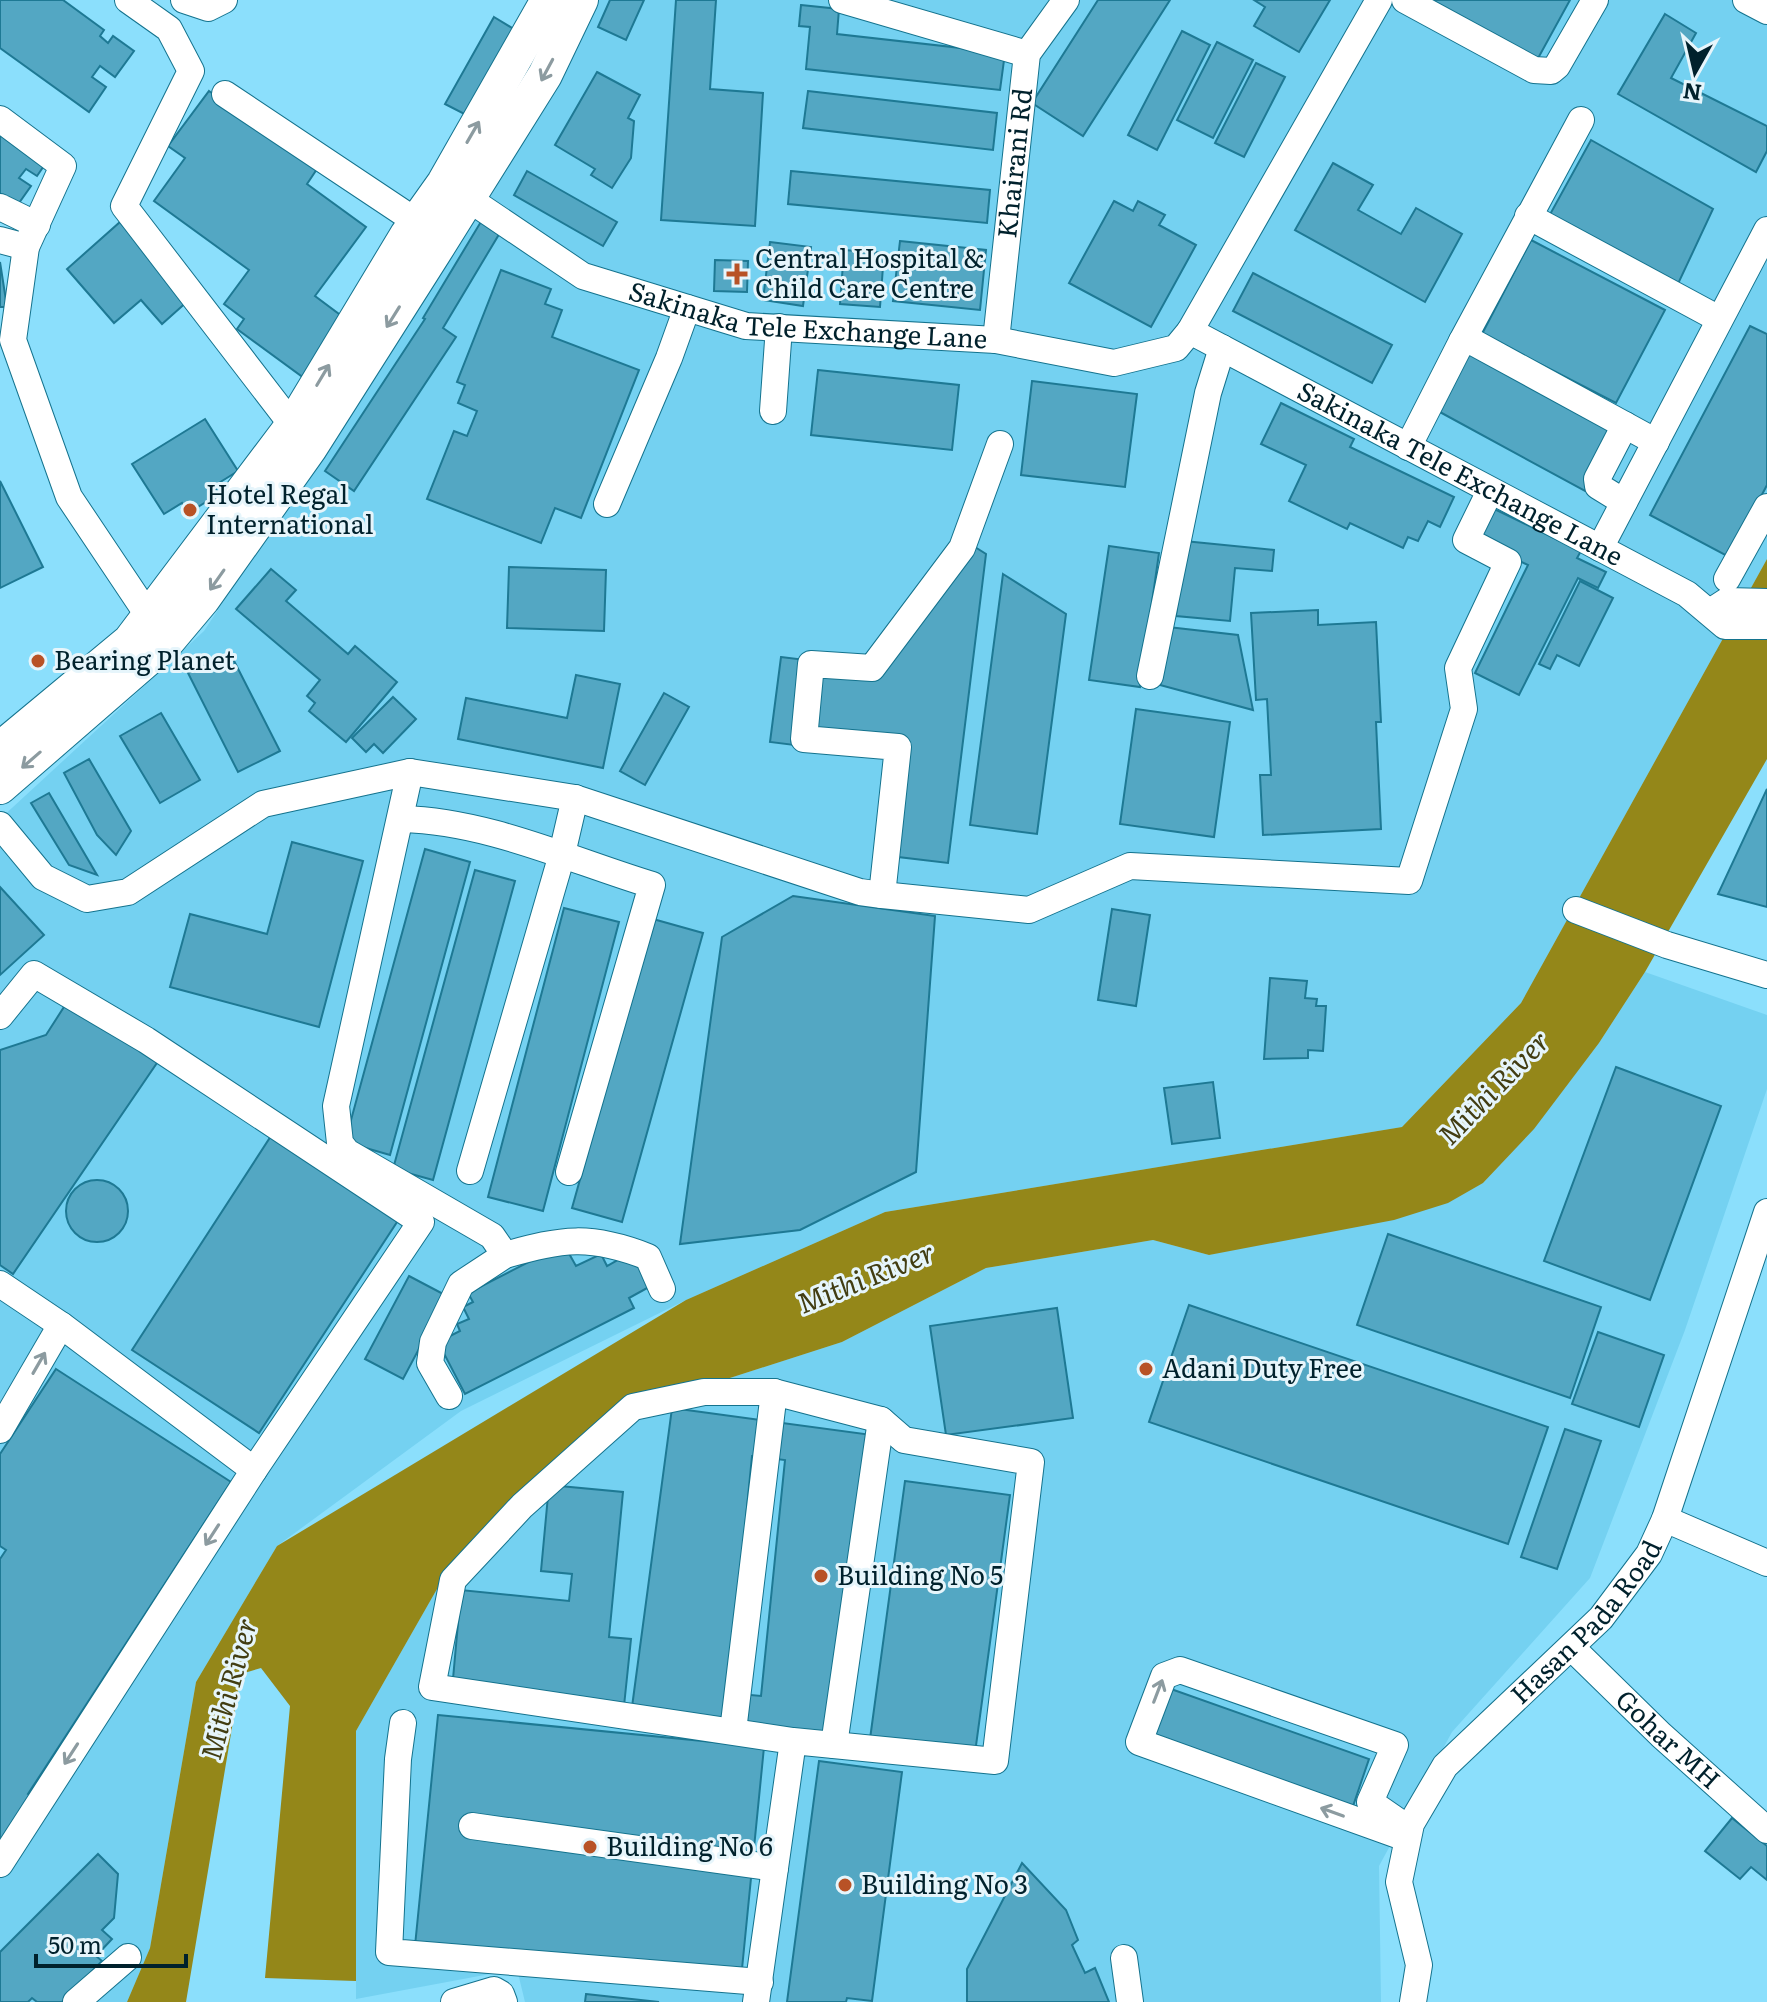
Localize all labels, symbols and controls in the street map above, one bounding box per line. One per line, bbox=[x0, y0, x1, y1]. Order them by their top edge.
north arrow bbox=[1655, 32, 1735, 112]
one-way arrow bbox=[538, 58, 554, 81]
text: N bbox=[1681, 76, 1703, 111]
street label: Khairani Rd bbox=[985, 86, 1040, 240]
one-way arrow bbox=[465, 121, 481, 144]
place label: Central Hospital & Child Care Centre bbox=[755, 237, 984, 306]
marker: Central Hospital & Child Care Centre bbox=[726, 263, 748, 285]
street label: Sakinaka Tele Exchange Lane bbox=[625, 269, 988, 356]
one-way arrow bbox=[385, 306, 401, 328]
one-way arrow bbox=[315, 364, 331, 387]
street label: Sakinaka Tele Exchange Lane bbox=[1292, 369, 1631, 574]
place label: Hotel Regal International bbox=[206, 473, 374, 542]
marker: Hotel Regal International bbox=[181, 501, 199, 519]
one-way arrow bbox=[209, 568, 225, 590]
place label: Bearing Planet bbox=[54, 639, 236, 678]
marker: Bearing Planet bbox=[29, 652, 47, 670]
one-way arrow bbox=[22, 751, 42, 769]
water label: Mithi River bbox=[1427, 1020, 1558, 1153]
water label: Mithi River bbox=[790, 1230, 940, 1323]
place label: Adani Duty Free bbox=[1162, 1347, 1362, 1386]
one-way arrow bbox=[32, 1351, 47, 1375]
marker: Adani Duty Free bbox=[1137, 1360, 1155, 1378]
one-way arrow bbox=[204, 1524, 220, 1546]
street label: Hasan Pada Road bbox=[1500, 1533, 1670, 1712]
place label: Building No 5 bbox=[837, 1554, 1003, 1593]
marker: Building No 5 bbox=[812, 1567, 830, 1585]
water label: Mithi River bbox=[188, 1613, 266, 1764]
street label: Gohar MH bbox=[1608, 1679, 1730, 1797]
one-way arrow bbox=[1152, 1680, 1166, 1704]
one-way arrow bbox=[63, 1742, 79, 1765]
one-way arrow bbox=[1320, 1804, 1345, 1818]
place label: Building No 6 bbox=[606, 1825, 773, 1864]
marker: Building No 6 bbox=[581, 1838, 599, 1856]
place label: Building No 3 bbox=[861, 1863, 1028, 1902]
marker: Building No 3 bbox=[836, 1876, 854, 1894]
scale bar bbox=[36, 1918, 186, 1968]
text: 50 m bbox=[48, 1926, 102, 1961]

